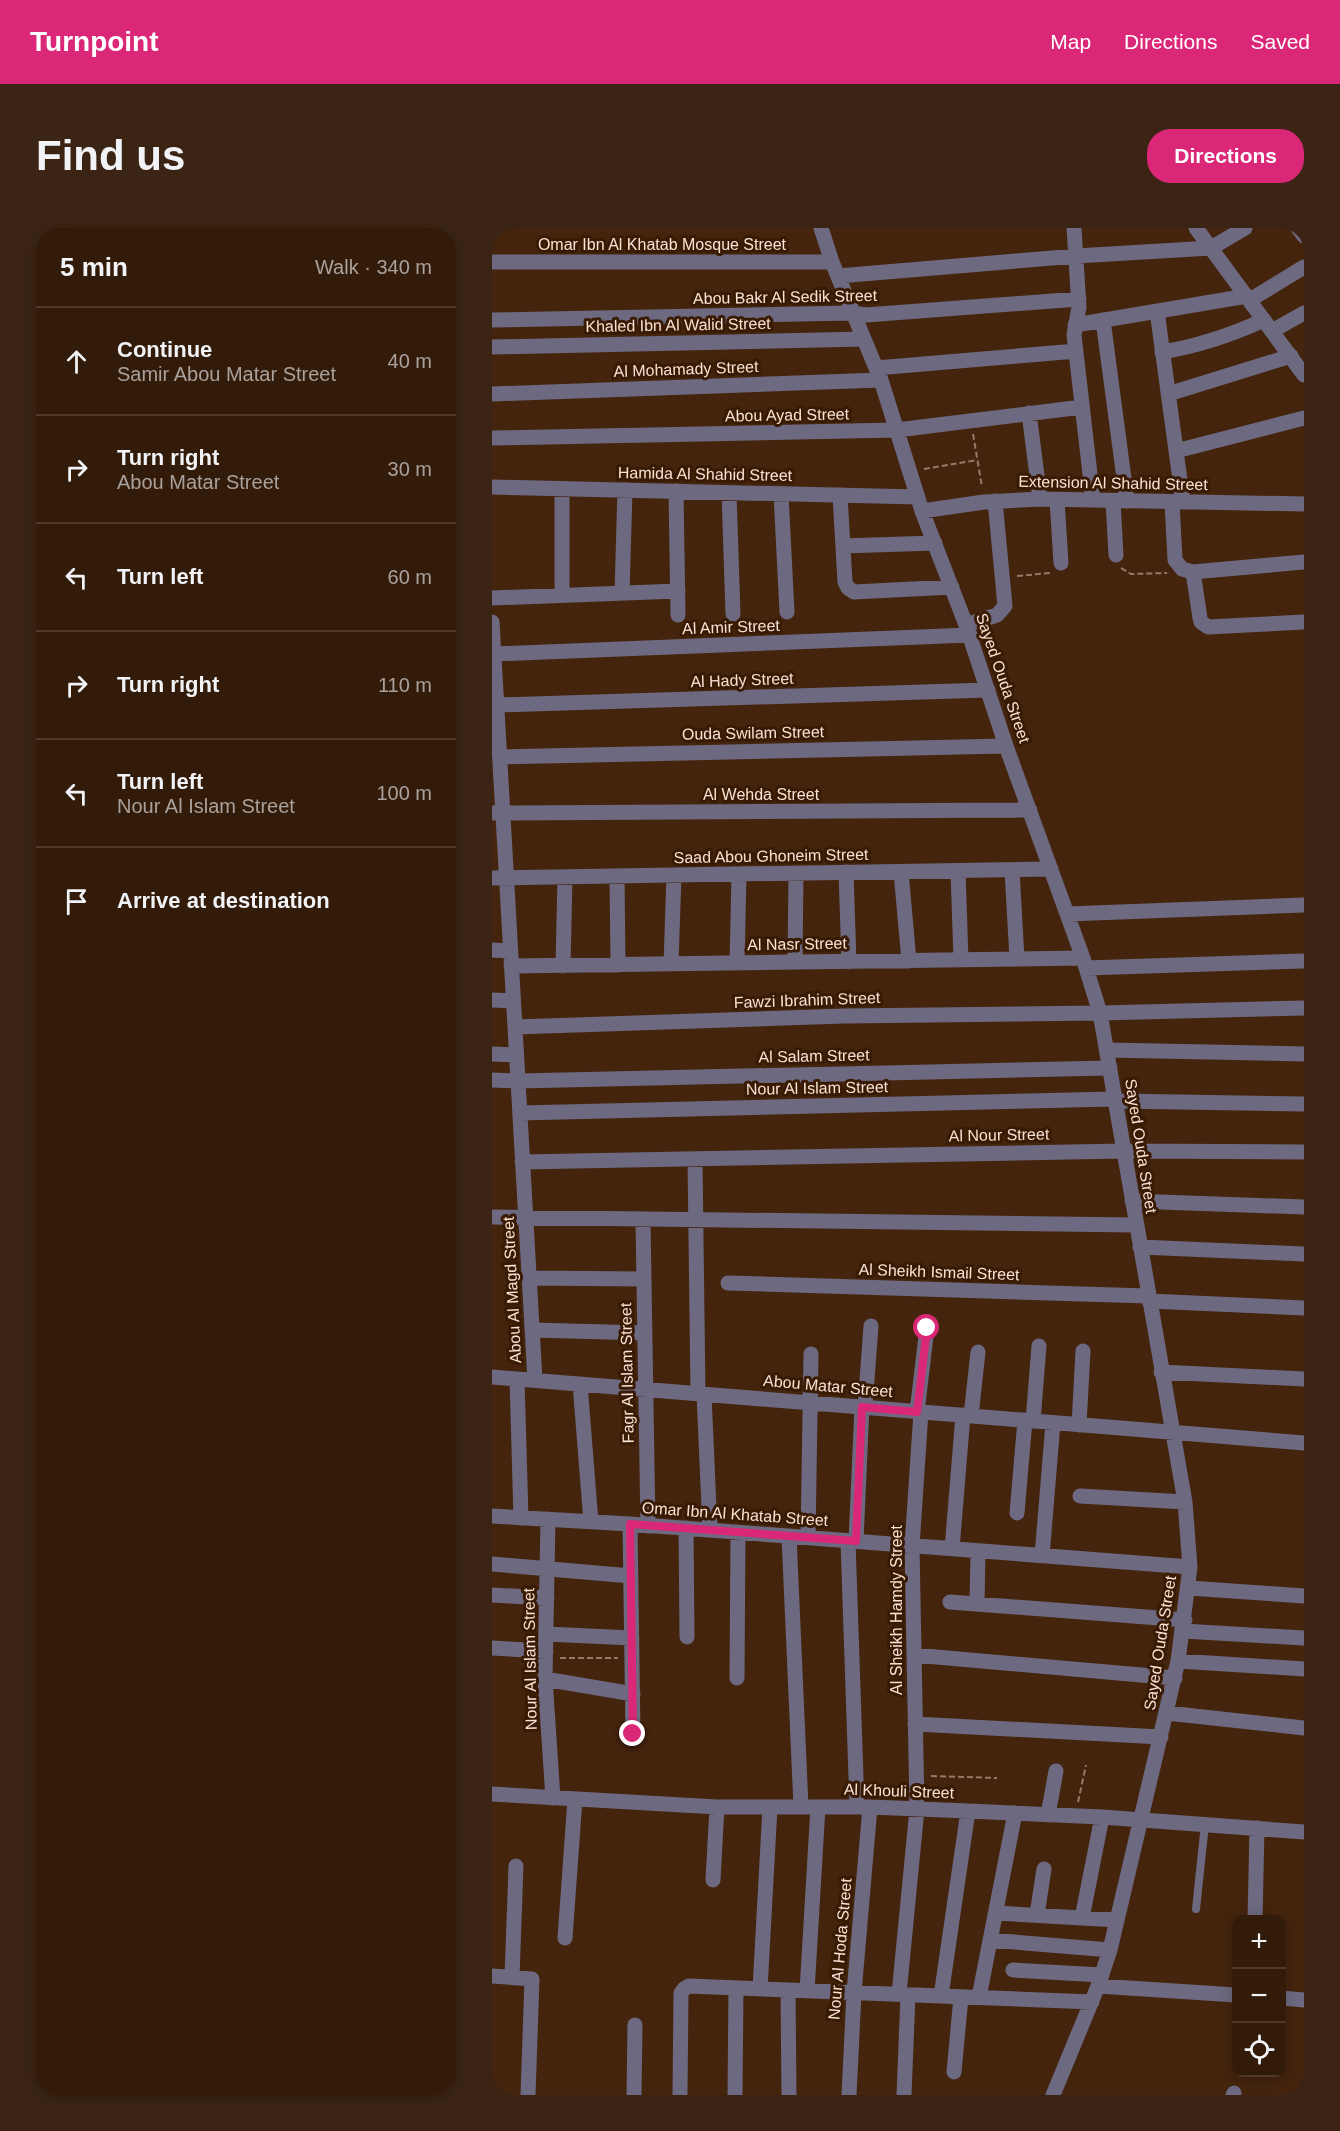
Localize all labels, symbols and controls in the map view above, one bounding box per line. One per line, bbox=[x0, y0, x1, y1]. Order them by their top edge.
text: Turnpoint bbox=[30, 26, 159, 57]
text: Map bbox=[1050, 30, 1091, 53]
text: Directions bbox=[1124, 30, 1217, 53]
text: Saved bbox=[1250, 30, 1310, 53]
button: Directions bbox=[1147, 129, 1304, 183]
text: Find us bbox=[36, 132, 185, 179]
street label: Omar Ibn Al Khatab Mosque Street bbox=[538, 236, 787, 253]
text: 5 min bbox=[60, 252, 128, 282]
text: Walk · 340 m bbox=[315, 256, 432, 278]
street label: Abou Bakr Al Sedik Street bbox=[693, 287, 878, 307]
street label: Khaled Ibn Al Walid Street bbox=[585, 315, 771, 335]
text: Continue bbox=[117, 337, 212, 362]
icon: ahead bbox=[60, 345, 93, 378]
text: 40 m bbox=[388, 350, 432, 372]
street label: Al Mohamady Street bbox=[613, 358, 759, 380]
text: Samir Abou Matar Street bbox=[117, 363, 336, 385]
street label: Abou Ayad Street bbox=[725, 405, 850, 425]
text: Turn right bbox=[117, 445, 219, 470]
icon: right bbox=[60, 453, 93, 486]
text: 30 m bbox=[388, 458, 432, 480]
street label: Hamida Al Shahid Street bbox=[618, 464, 793, 484]
text: Abou Matar Street bbox=[117, 471, 279, 493]
street label: Extension Al Shahid Street bbox=[1018, 473, 1208, 493]
icon: left bbox=[60, 561, 93, 594]
text: Turn left bbox=[117, 564, 203, 589]
text: 60 m bbox=[388, 566, 432, 588]
street label: Sayed Ouda Street bbox=[973, 611, 1033, 746]
street label: Al Amir Street bbox=[682, 617, 781, 637]
icon: right bbox=[60, 669, 93, 702]
street label: Al Hady Street bbox=[690, 670, 794, 690]
text: Turn right bbox=[117, 672, 219, 697]
text: 110 m bbox=[378, 674, 432, 696]
street label: Ouda Swilam Street bbox=[682, 723, 825, 743]
text: Turn left bbox=[117, 769, 203, 794]
icon: left bbox=[60, 777, 93, 810]
text: 100 m bbox=[376, 782, 432, 804]
street label: Al Wehda Street bbox=[703, 786, 820, 803]
text: Nour Al Islam Street bbox=[117, 795, 295, 817]
street label: Saad Abou Ghoneim Street bbox=[673, 846, 869, 866]
icon: arrive bbox=[60, 885, 93, 918]
text: Arrive at destination bbox=[117, 888, 330, 913]
street label: Al Nasr Street bbox=[747, 935, 847, 953]
street label: Fawzi Ibrahim Street bbox=[733, 989, 881, 1011]
street label: Al Salam Street bbox=[758, 1047, 870, 1065]
street label: Sayed Ouda Street bbox=[1122, 1077, 1160, 1215]
street label: Nour Al Islam Street bbox=[746, 1078, 889, 1098]
street label: Al Nour Street bbox=[949, 1126, 1050, 1144]
street label: Abou Al Magd Street bbox=[500, 1216, 524, 1364]
street label: Al Sheikh Ismail Street bbox=[858, 1261, 1020, 1283]
street label: Fagr Al Islam Street bbox=[617, 1302, 637, 1443]
route start bbox=[913, 1314, 939, 1340]
street label: Abou Matar Street bbox=[763, 1372, 894, 1400]
street label: Omar Ibn Al Khatab Street bbox=[641, 1499, 829, 1529]
street label: Al Sheikh Hamdy Street bbox=[888, 1525, 905, 1695]
street label: Sayed Ouda Street bbox=[1141, 1574, 1179, 1712]
street label: Nour Al Islam Street bbox=[520, 1587, 540, 1730]
route end bbox=[619, 1720, 645, 1746]
street label: Al Khouli Street bbox=[844, 1781, 955, 1801]
street label: Nour Al Hoda Street bbox=[825, 1877, 855, 2021]
map controls bbox=[1232, 1915, 1286, 2077]
button: + bbox=[1232, 1915, 1286, 1969]
button: − bbox=[1232, 1969, 1286, 2023]
button: locate bbox=[1232, 2023, 1286, 2077]

